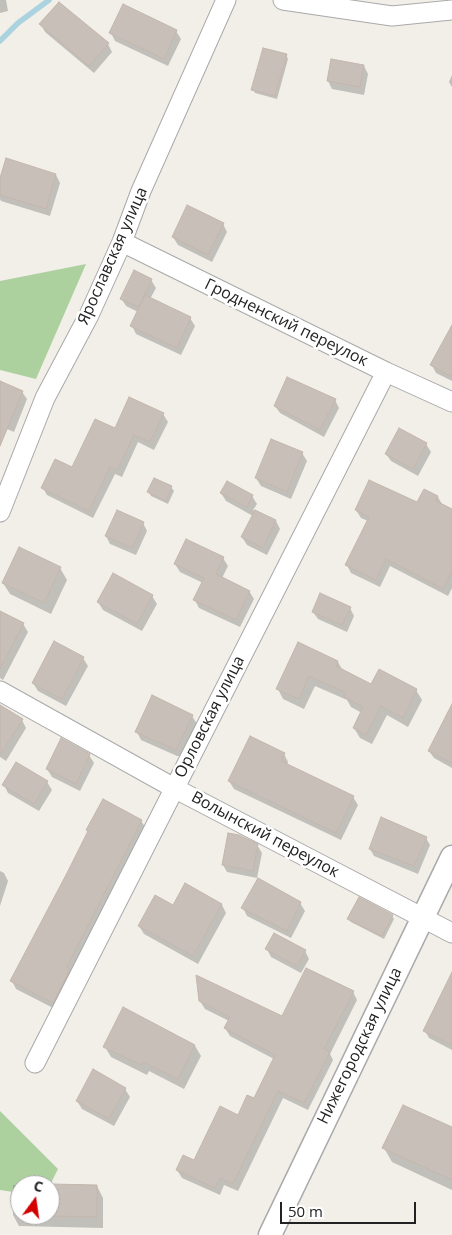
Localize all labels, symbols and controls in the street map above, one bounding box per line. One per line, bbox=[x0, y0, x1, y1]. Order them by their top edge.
street label: Ярославская улица bbox=[74, 184, 152, 328]
street label: Гродненский переулок bbox=[201, 275, 371, 371]
street label: Орловская улица bbox=[171, 653, 249, 781]
street label: Волынский переулок bbox=[188, 788, 342, 882]
street label: Нижегородская улица bbox=[314, 965, 406, 1127]
north arrow bbox=[10, 1175, 60, 1225]
text: С bbox=[32, 1176, 45, 1196]
scale bar bbox=[282, 1192, 418, 1224]
text: 50 m bbox=[288, 1201, 323, 1221]

